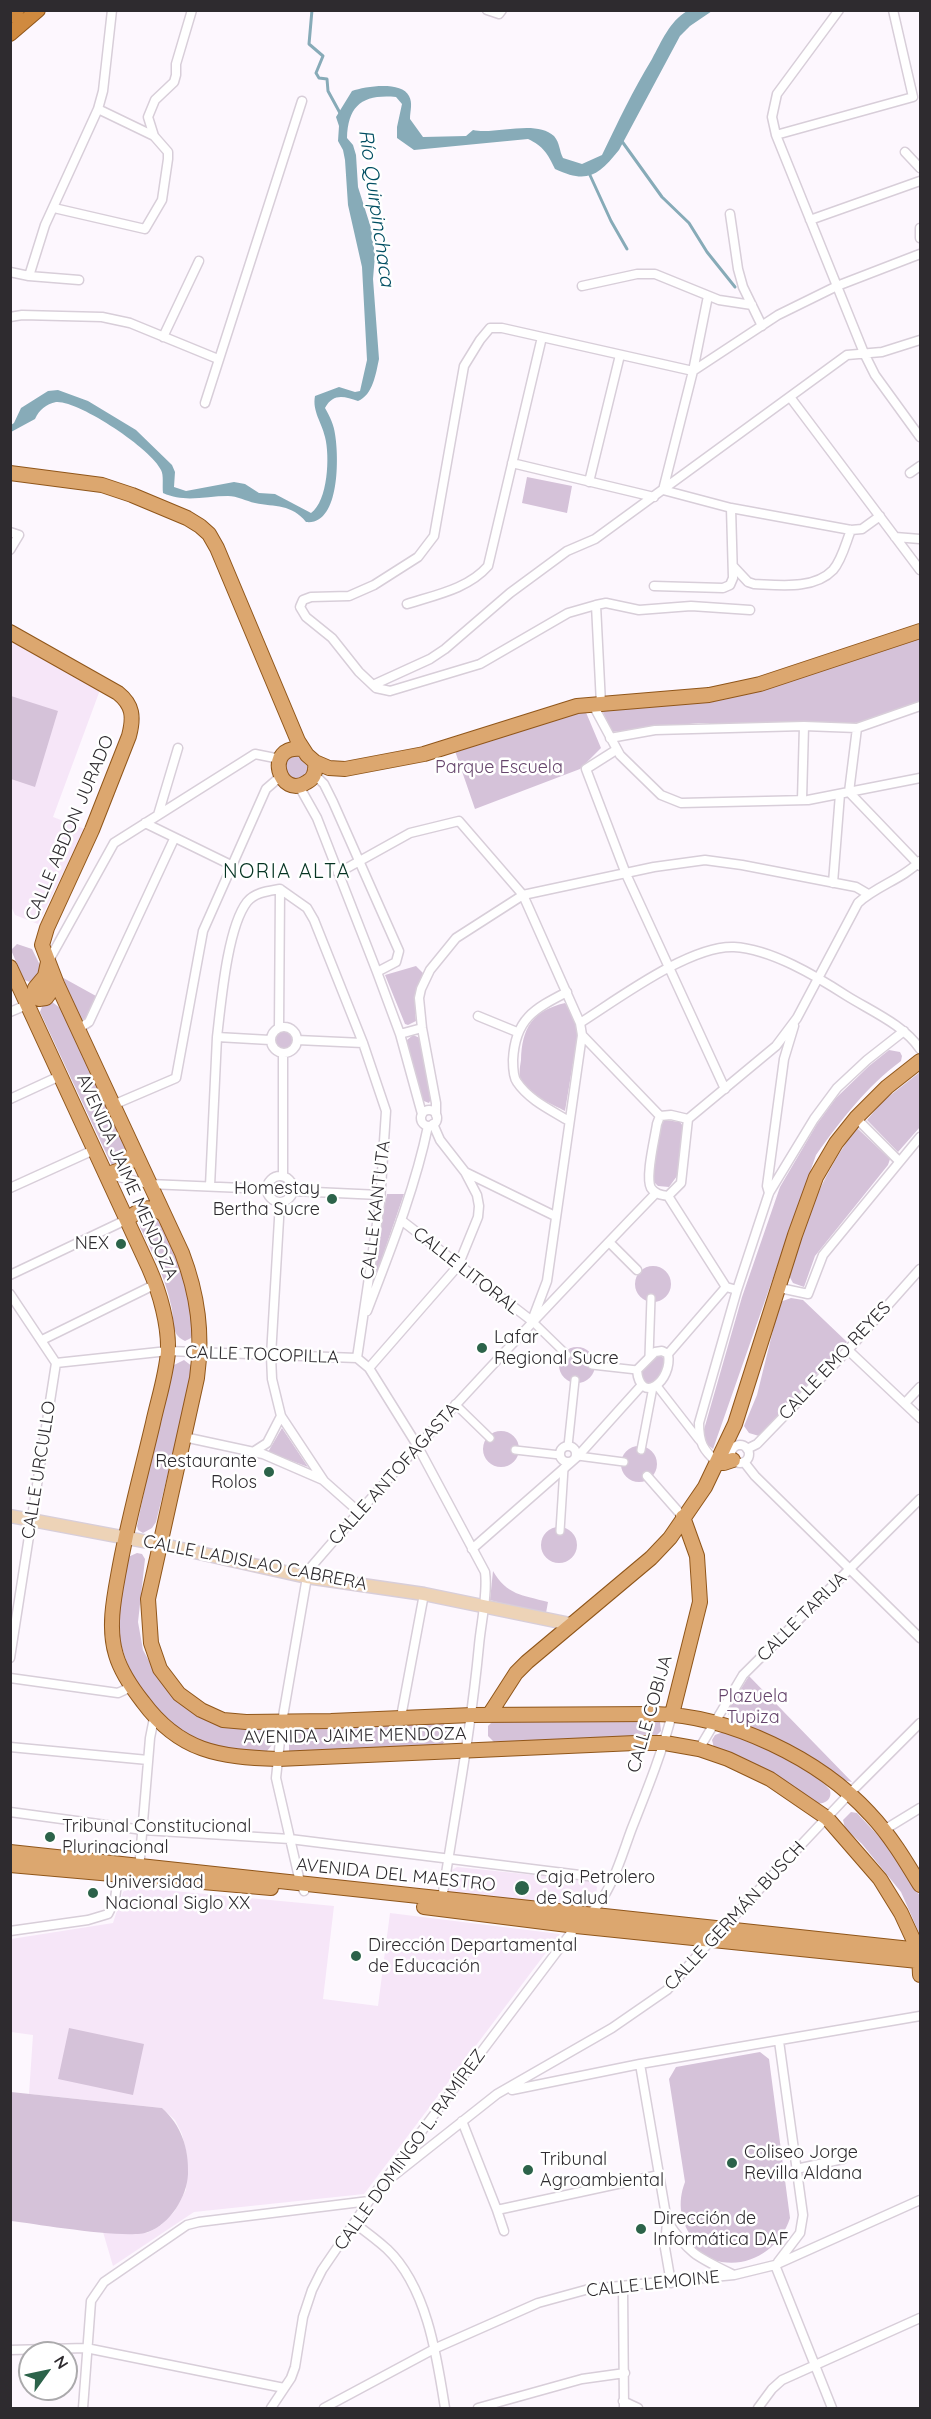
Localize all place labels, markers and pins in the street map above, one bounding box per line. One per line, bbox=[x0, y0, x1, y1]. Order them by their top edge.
place label: Homestay Bertha Sucre bbox=[213, 1178, 320, 1220]
marker: Homestay Bertha Sucre bbox=[325, 1192, 339, 1206]
place label: NEX bbox=[75, 1233, 109, 1255]
marker: NEX bbox=[114, 1237, 128, 1251]
place label: Lafar Regional Sucre bbox=[494, 1327, 619, 1370]
marker: Lafar Regional Sucre bbox=[475, 1341, 489, 1355]
place label: Restaurante Rolos bbox=[155, 1451, 257, 1494]
marker: Restaurante Rolos bbox=[262, 1465, 276, 1479]
place label: Tribunal Constitucional Plurinacional bbox=[62, 1816, 251, 1858]
marker: Tribunal Constitucional Plurinacional bbox=[43, 1830, 57, 1844]
place label: Caja Petrolero de Salud bbox=[536, 1867, 655, 1910]
place label: Universidad Nacional Siglo XX bbox=[105, 1872, 250, 1914]
marker: Caja Petrolero de Salud bbox=[513, 1879, 531, 1897]
marker: Universidad Nacional Siglo XX bbox=[86, 1886, 100, 1900]
place label: Dirección Departamental de Educación bbox=[368, 1935, 577, 1978]
marker: Dirección Departamental de Educación bbox=[349, 1949, 363, 1963]
place label: Coliseo Jorge Revilla Aldana bbox=[744, 2142, 862, 2184]
place label: Tribunal Agroambiental bbox=[540, 2149, 664, 2192]
marker: Coliseo Jorge Revilla Aldana bbox=[725, 2156, 739, 2170]
marker: Tribunal Agroambiental bbox=[521, 2163, 535, 2177]
place label: Dirección de Informática DAF bbox=[653, 2208, 789, 2250]
marker: Dirección de Informática DAF bbox=[634, 2222, 648, 2236]

